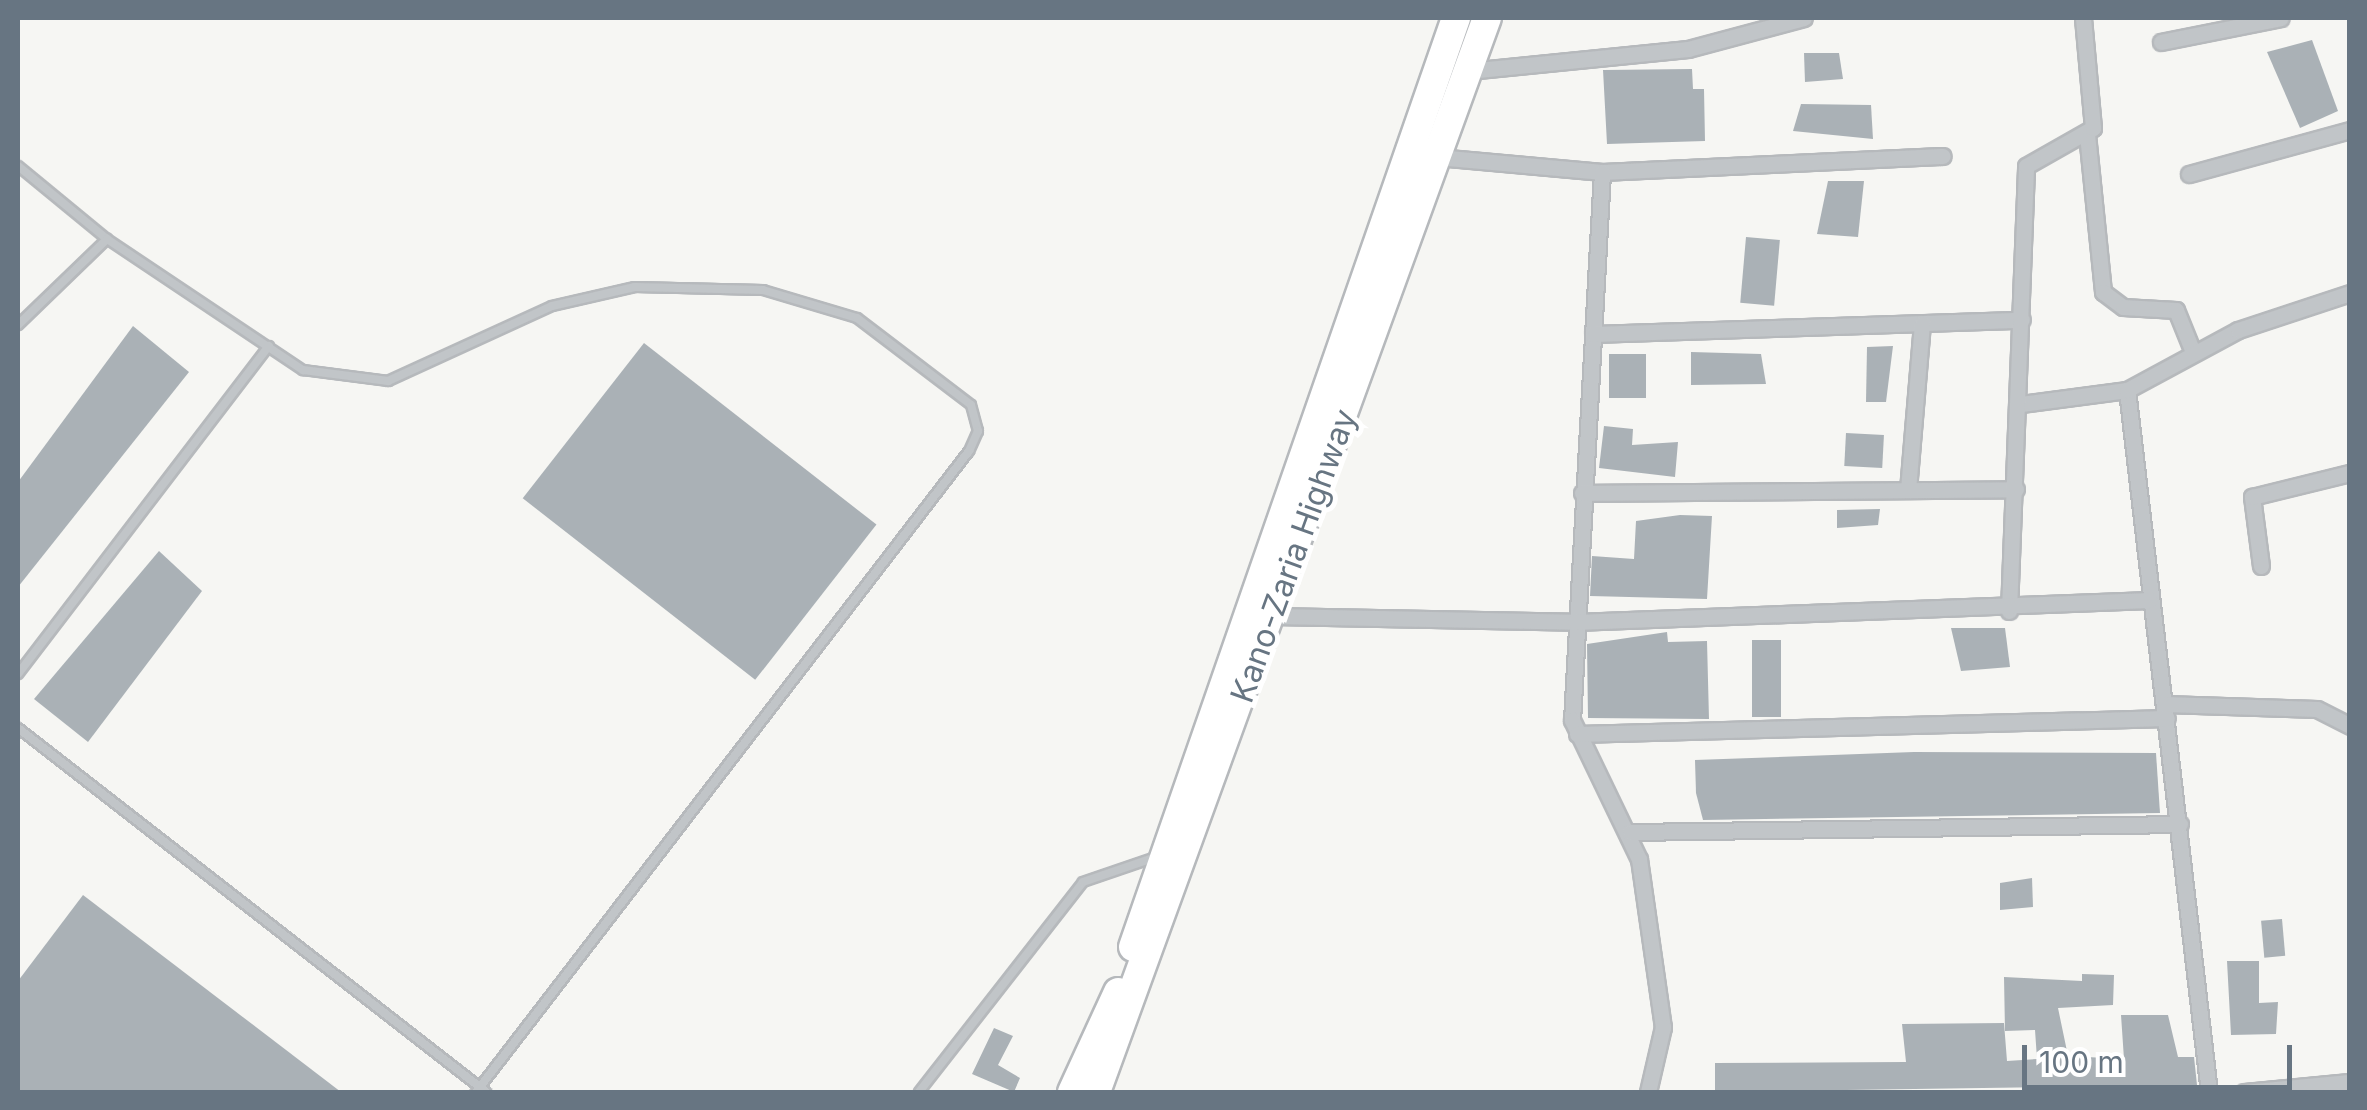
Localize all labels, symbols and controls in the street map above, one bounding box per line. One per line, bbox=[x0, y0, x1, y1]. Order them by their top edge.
street label: Kano-Zaria Highway bbox=[1223, 404, 1365, 708]
scale bar bbox=[2027, 1025, 2297, 1087]
text: 100 m bbox=[2039, 1044, 2124, 1080]

